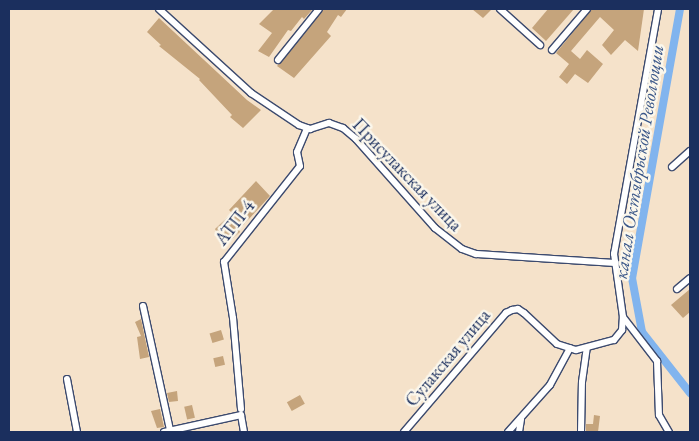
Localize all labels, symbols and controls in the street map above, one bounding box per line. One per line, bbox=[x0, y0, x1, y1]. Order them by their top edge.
water label: канал Октябрьской Революции bbox=[609, 43, 669, 281]
street label: Присулакская улица bbox=[348, 114, 466, 236]
street label: АТП-4 bbox=[211, 196, 259, 250]
street label: Сулакская улица bbox=[401, 305, 495, 411]

